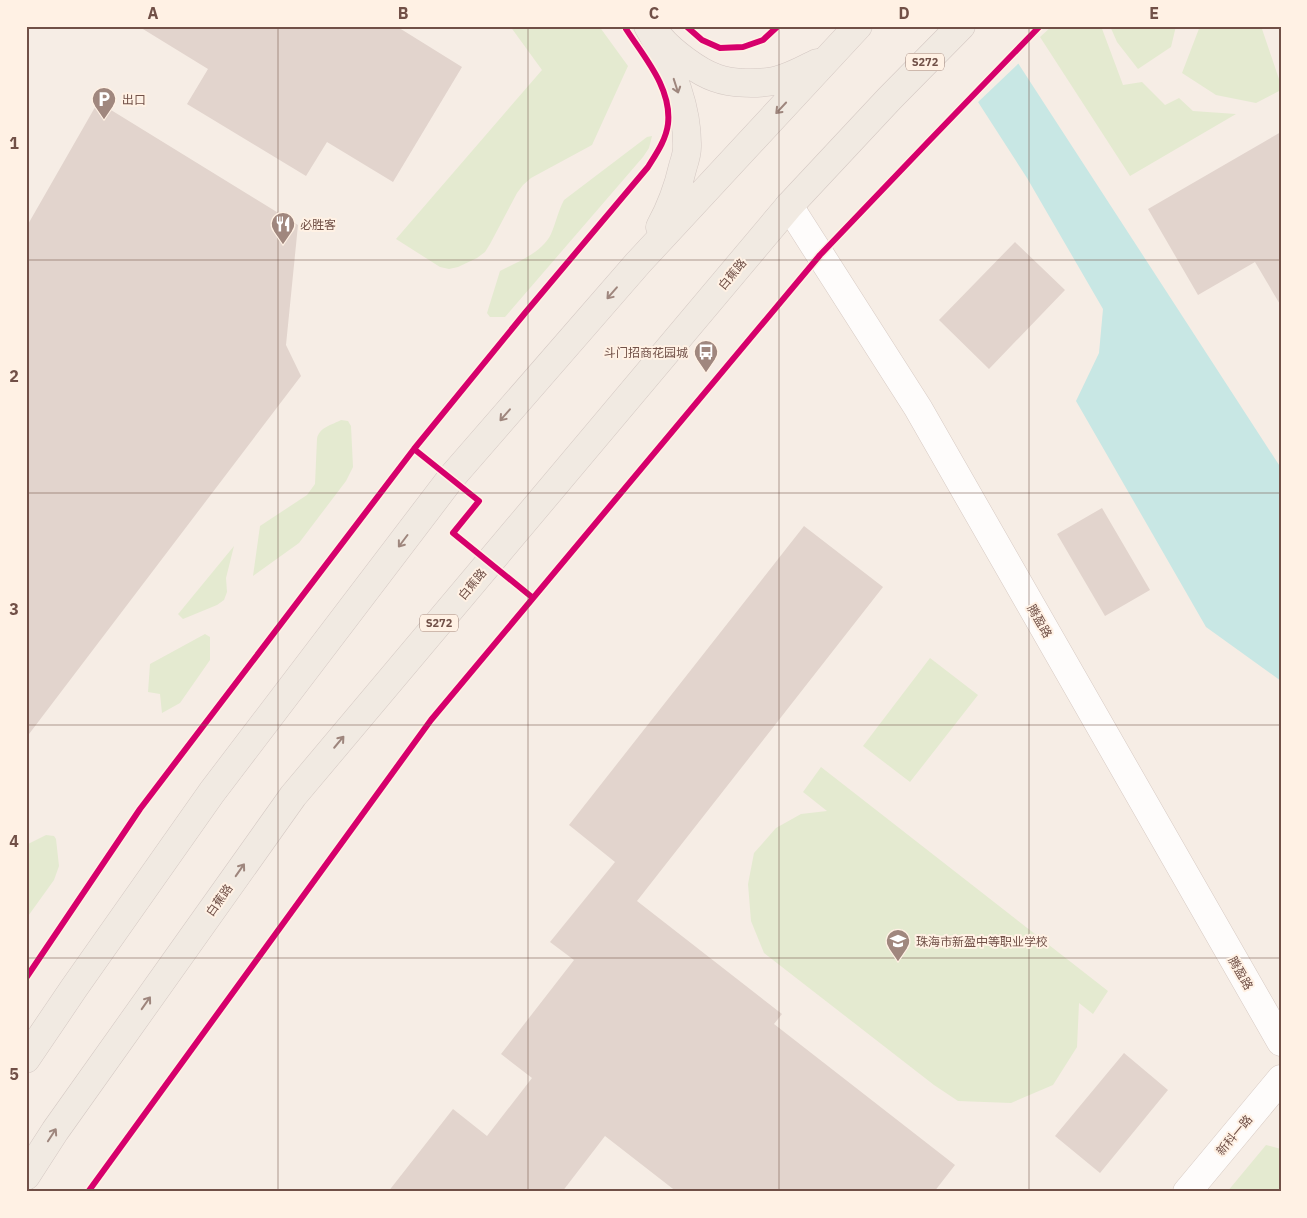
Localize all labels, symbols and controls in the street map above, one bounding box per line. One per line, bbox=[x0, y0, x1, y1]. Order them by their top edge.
text: A bbox=[148, 3, 159, 23]
text: B bbox=[398, 3, 409, 23]
text: C bbox=[649, 3, 659, 23]
text: D bbox=[898, 3, 910, 23]
text: E bbox=[1149, 3, 1159, 23]
road number: S272 bbox=[906, 54, 944, 70]
one-way arrow bbox=[671, 78, 681, 94]
parking icon: 出口 bbox=[91, 86, 117, 120]
place label: 出口 bbox=[122, 92, 146, 107]
one-way arrow bbox=[775, 102, 787, 115]
text: 1 bbox=[9, 133, 19, 153]
restaurant icon: 必胜客 bbox=[270, 211, 296, 245]
place label: 必胜客 bbox=[300, 217, 336, 232]
street label: 白蕉路 bbox=[715, 255, 749, 293]
one-way arrow bbox=[606, 286, 618, 299]
bus stop icon: 斗门招商花园城 bbox=[693, 339, 719, 373]
place label: 斗门招商花园城 bbox=[604, 345, 688, 360]
text: 2 bbox=[9, 366, 19, 386]
one-way arrow bbox=[500, 409, 511, 422]
one-way arrow bbox=[397, 534, 408, 547]
street label: 白蕉路 bbox=[455, 565, 489, 603]
text: 3 bbox=[9, 599, 19, 619]
street label: 腾盈路 bbox=[1025, 602, 1055, 640]
road number: S272 bbox=[420, 614, 458, 632]
one-way arrow bbox=[334, 735, 345, 748]
text: 4 bbox=[9, 831, 19, 851]
one-way arrow bbox=[235, 864, 246, 877]
street label: 白蕉路 bbox=[203, 881, 235, 919]
school or university icon: 珠海市新盈中等职业学校 bbox=[885, 928, 911, 962]
place label: 珠海市新盈中等职业学校 bbox=[916, 934, 1048, 949]
street label: 腾盈路 bbox=[1226, 954, 1256, 992]
one-way arrow bbox=[141, 996, 151, 1010]
text: 5 bbox=[9, 1064, 19, 1084]
street label: 新科一路 bbox=[1213, 1112, 1255, 1158]
one-way arrow bbox=[47, 1129, 57, 1143]

